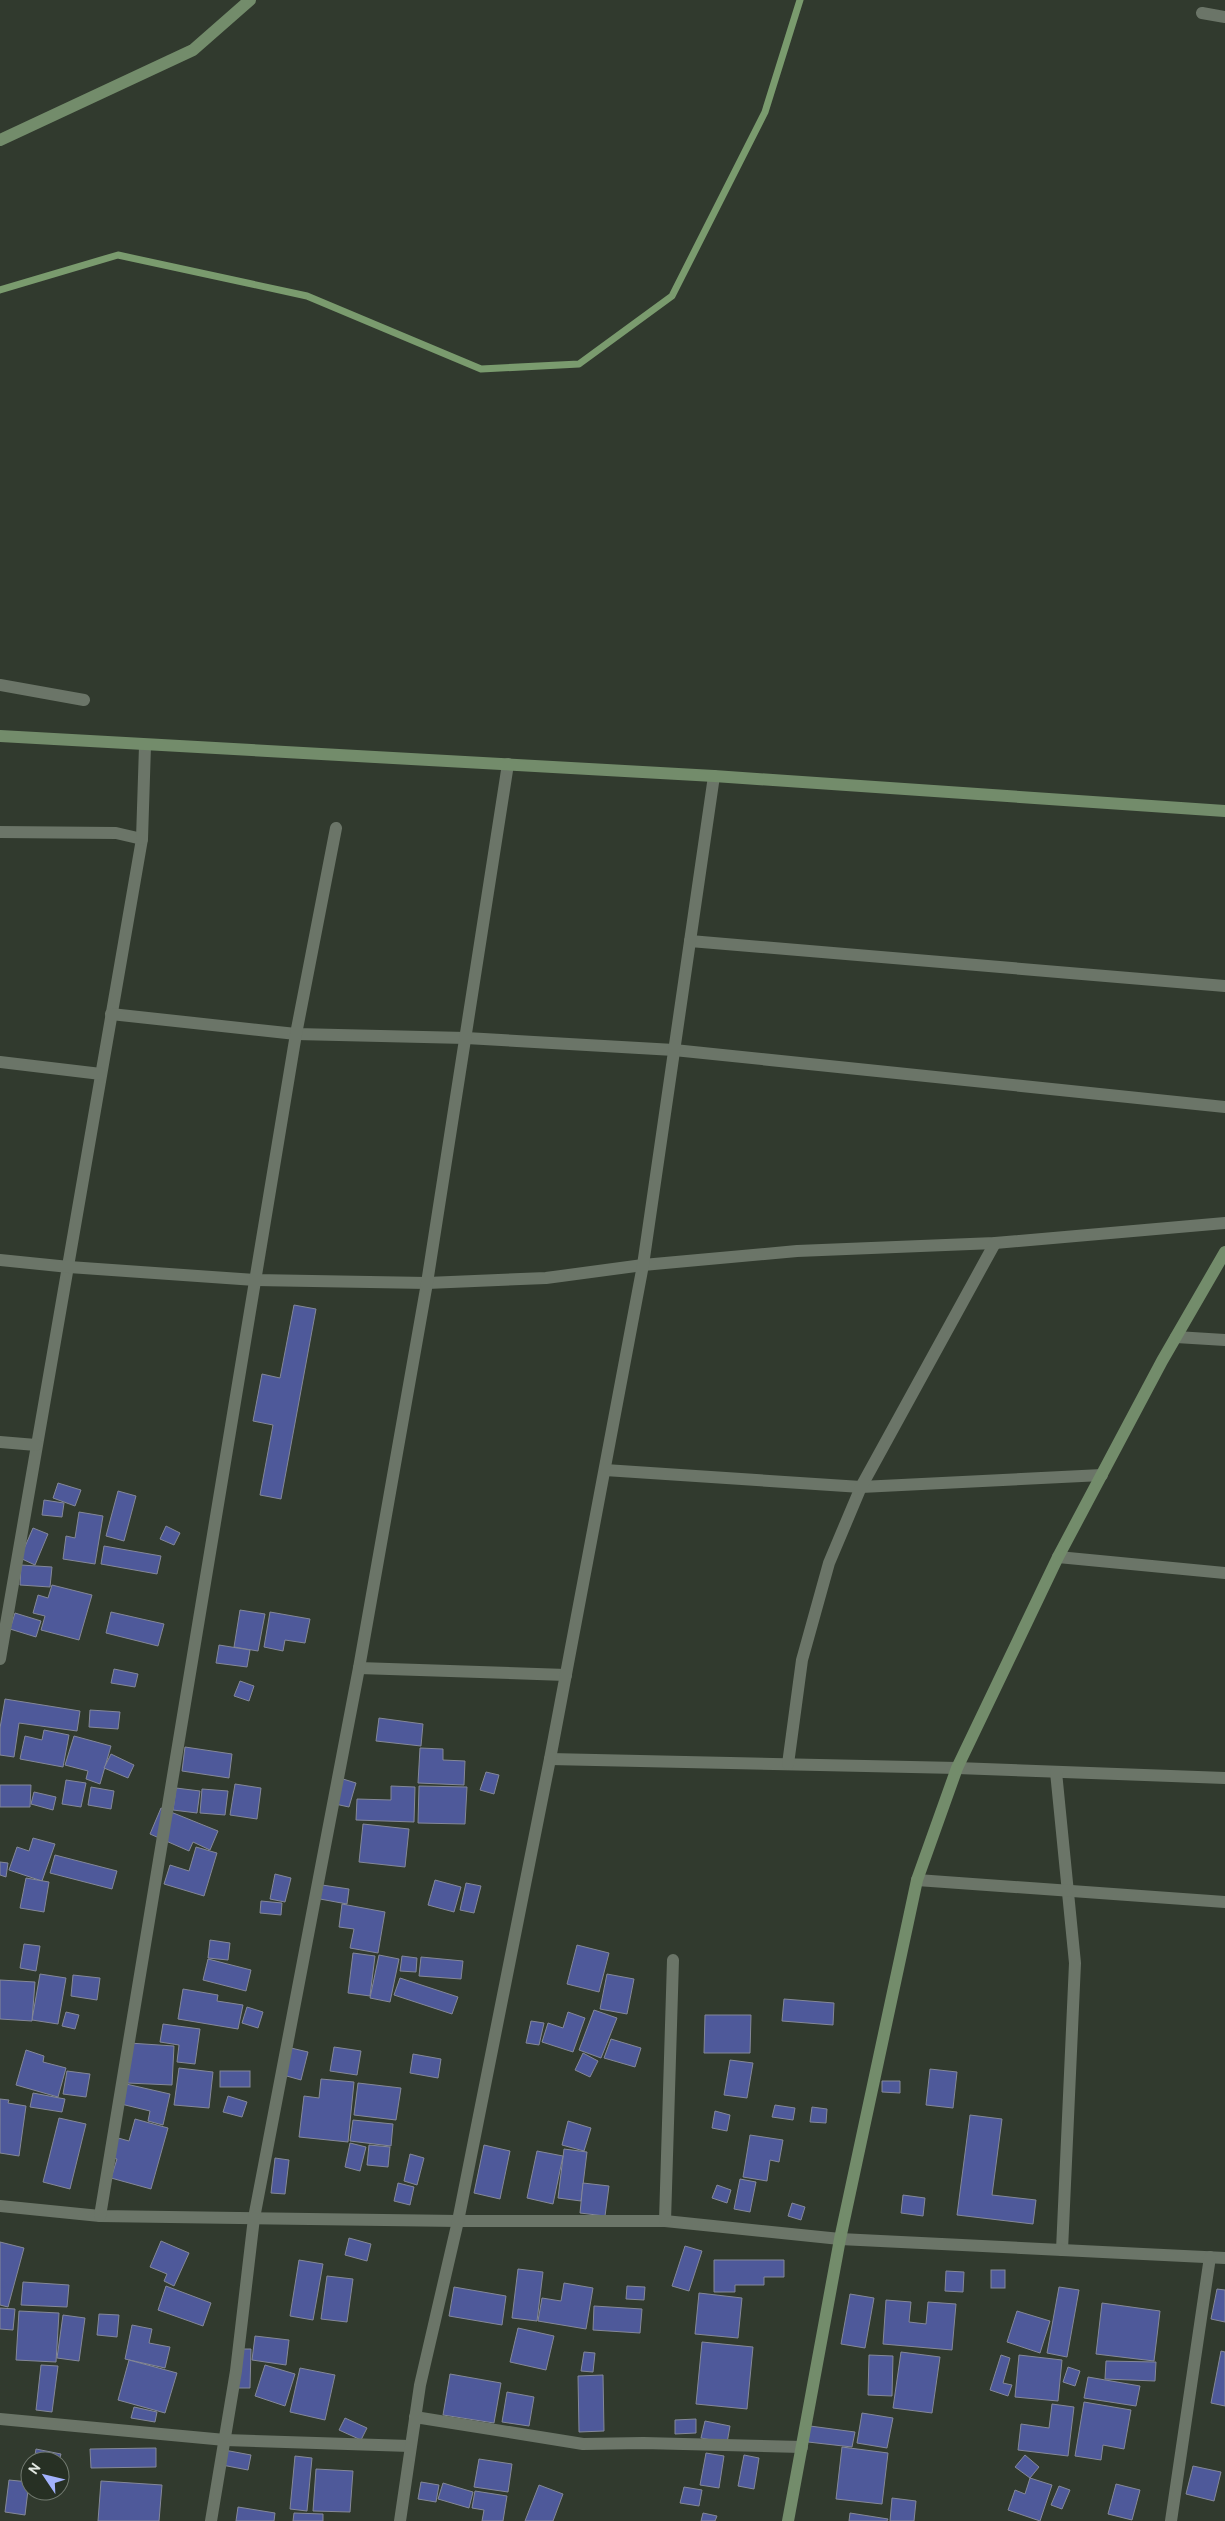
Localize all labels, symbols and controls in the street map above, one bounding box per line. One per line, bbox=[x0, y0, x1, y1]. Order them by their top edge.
north arrow bbox=[20, 2451, 70, 2501]
text: N bbox=[26, 2460, 45, 2478]

